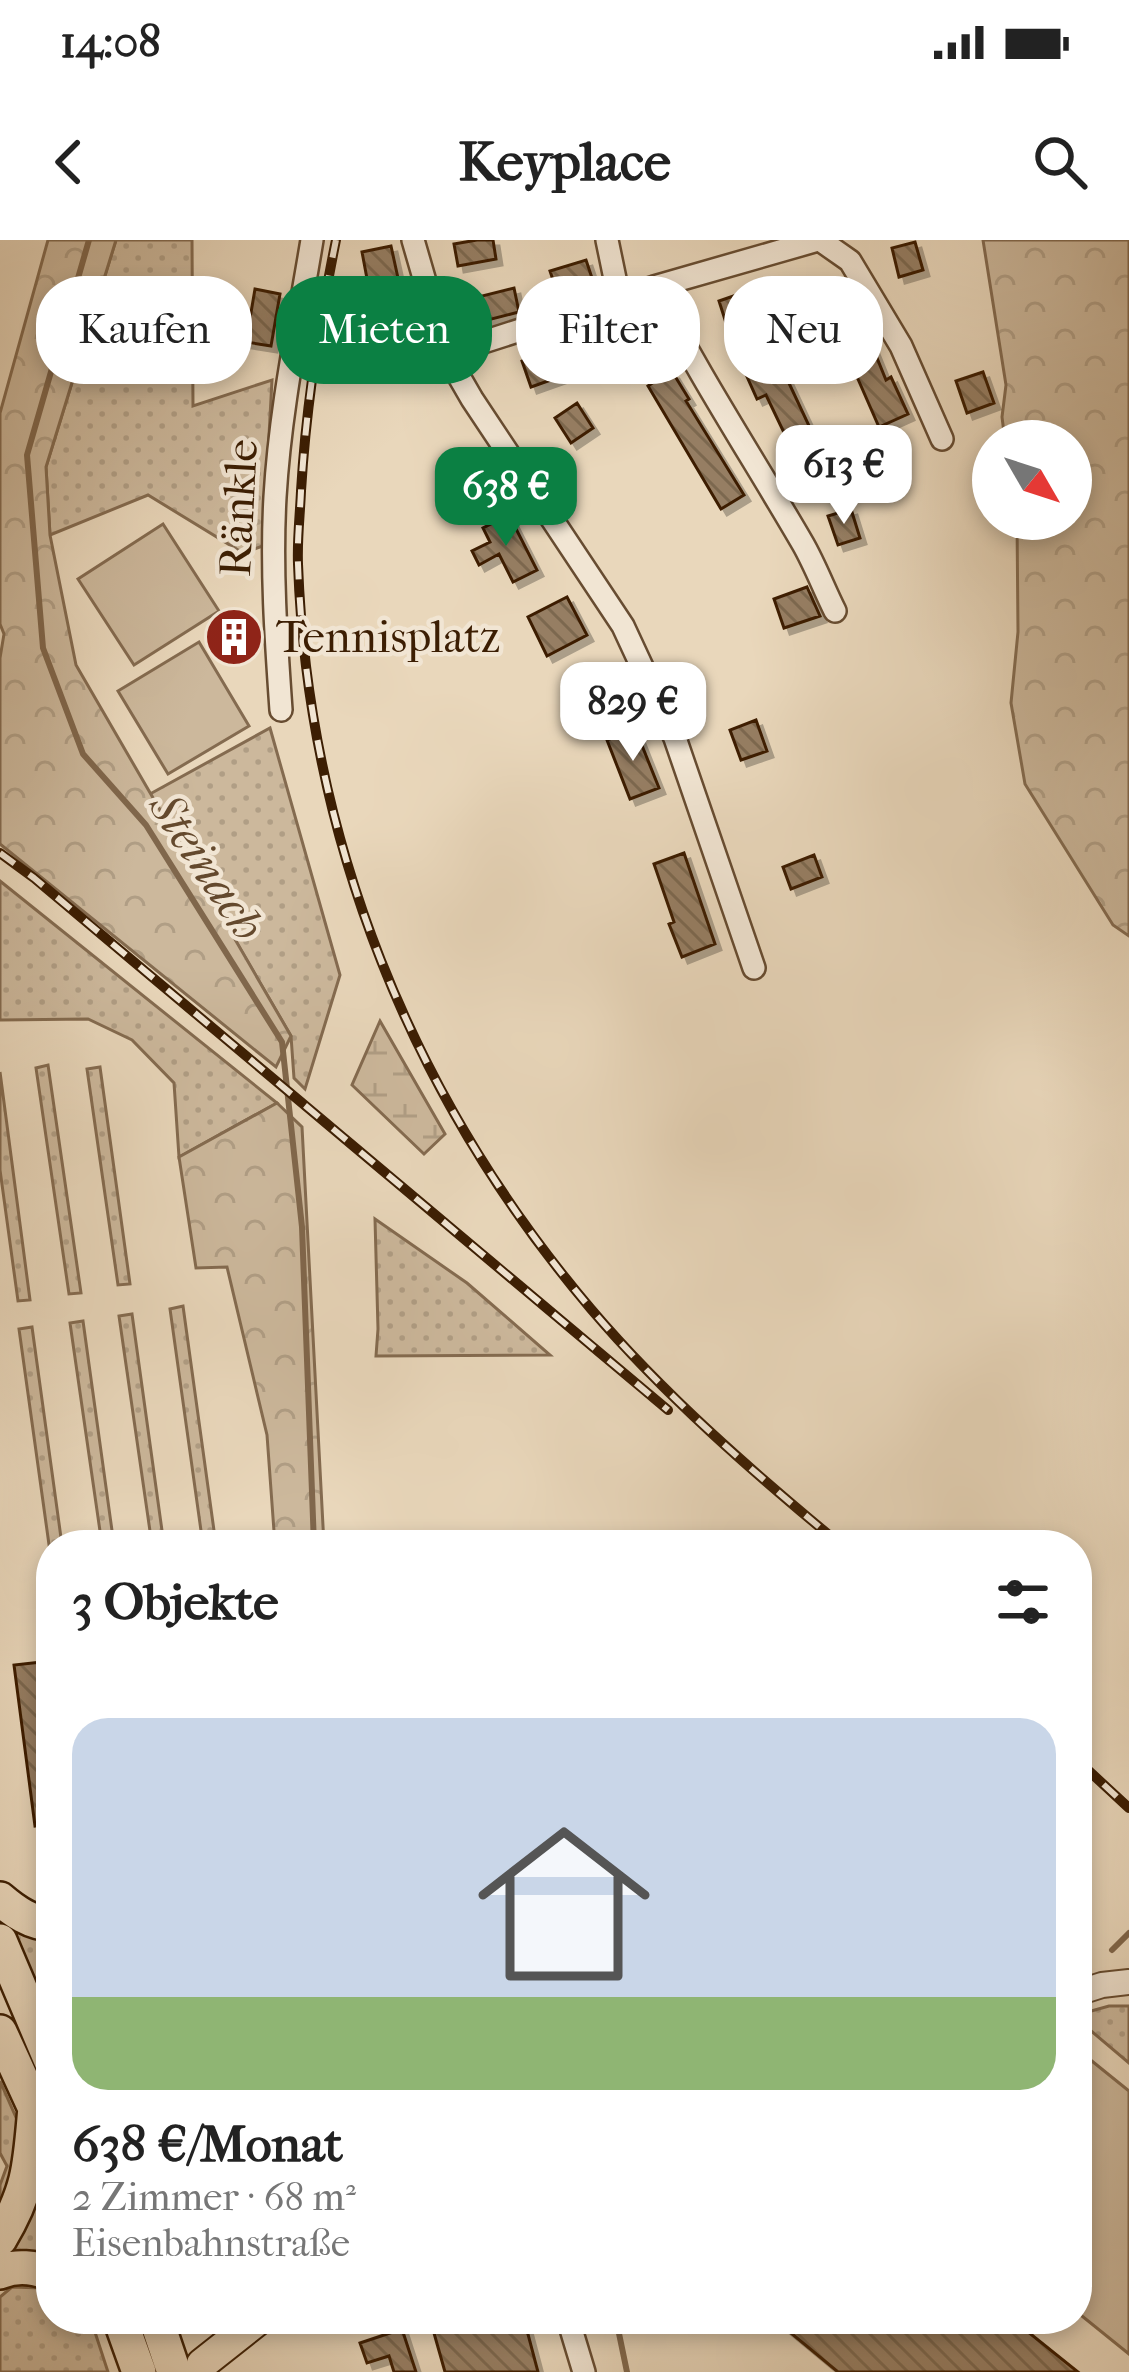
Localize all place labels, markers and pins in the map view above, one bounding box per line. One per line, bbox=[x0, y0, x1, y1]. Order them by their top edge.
pin: 613 € bbox=[760, 425, 928, 527]
pin: 638 € bbox=[422, 447, 590, 549]
building icon: Tennisplatz bbox=[203, 606, 265, 668]
place label: Tennisplatz bbox=[276, 611, 500, 664]
pin: 829 € bbox=[549, 662, 717, 764]

